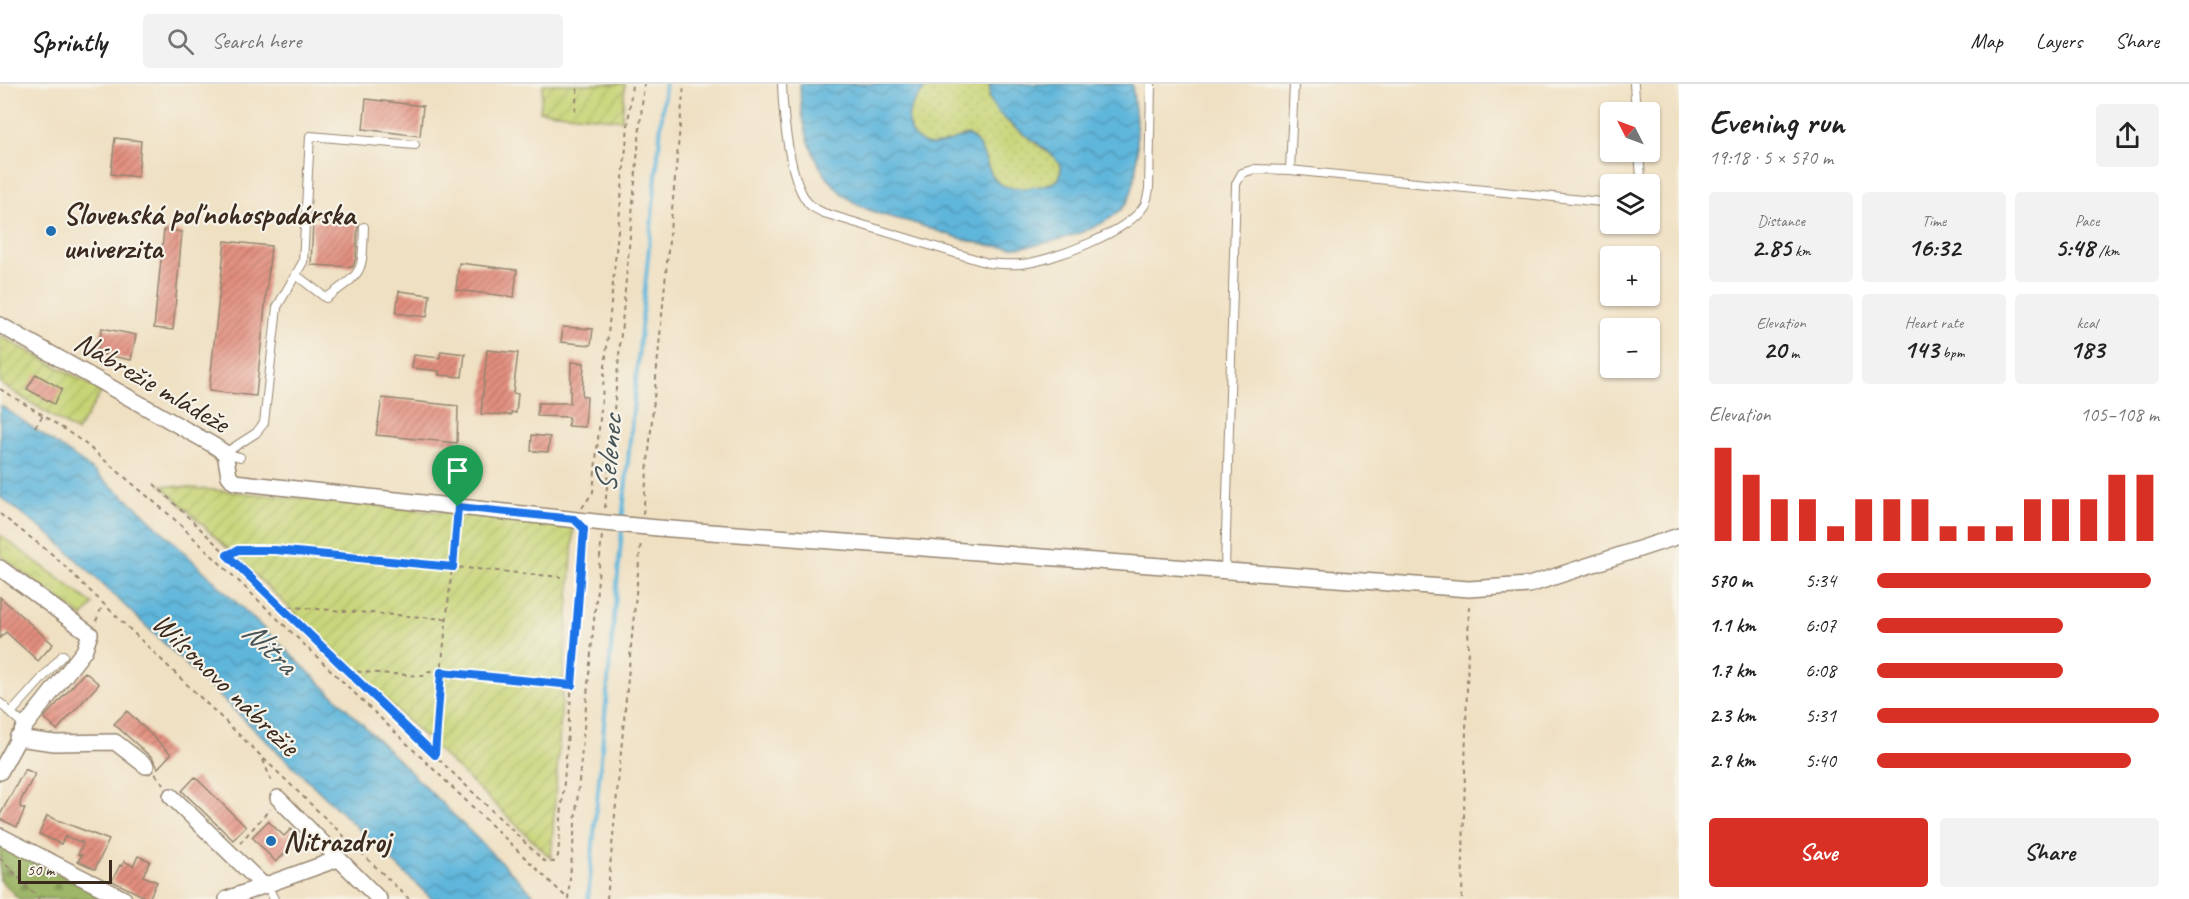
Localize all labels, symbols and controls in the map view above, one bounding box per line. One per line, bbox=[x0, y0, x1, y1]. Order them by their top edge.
search box bbox=[143, 14, 563, 68]
text: Sprintly bbox=[30, 24, 107, 59]
icon: search bbox=[164, 25, 197, 58]
text: Search here bbox=[212, 27, 301, 55]
text: Map bbox=[1970, 28, 2003, 54]
text: Layers bbox=[2036, 28, 2082, 54]
text: Share bbox=[2115, 28, 2159, 54]
text: Evening run bbox=[1709, 101, 1844, 143]
north arrow bbox=[1600, 102, 1660, 162]
map controls bbox=[1600, 102, 1660, 378]
button: share bbox=[2096, 104, 2159, 167]
text: 19:18 · 5 × 570 m bbox=[1709, 145, 1833, 170]
button: layers bbox=[1600, 174, 1660, 234]
place label: Slovenská poľnohospodárska univerzita bbox=[63, 195, 357, 267]
text: Distance bbox=[1757, 211, 1805, 231]
text: Time bbox=[1922, 211, 1946, 231]
text: Pace bbox=[2075, 211, 2099, 231]
marker: Slovenská poľnohospodárska univerzita bbox=[44, 224, 58, 238]
text: 2.85 bbox=[1751, 231, 1791, 264]
text: 16:32 bbox=[1908, 231, 1960, 264]
text: 5:48 bbox=[2055, 231, 2095, 264]
text: km bbox=[1791, 241, 1811, 261]
text: /km bbox=[2095, 241, 2119, 261]
button: + bbox=[1600, 246, 1660, 306]
text: Elevation bbox=[1756, 313, 1806, 333]
text: Heart rate bbox=[1905, 313, 1963, 333]
text: kcal bbox=[2076, 313, 2098, 333]
button: − bbox=[1600, 318, 1660, 378]
street label: Nábrežie mládeže bbox=[68, 322, 238, 443]
text: 20 bbox=[1763, 333, 1786, 366]
text: 143 bbox=[1904, 333, 1939, 366]
text: 183 bbox=[2069, 333, 2105, 366]
text: m bbox=[1786, 343, 1799, 363]
text: bpm bbox=[1939, 343, 1964, 363]
text: Elevation bbox=[1709, 402, 1771, 427]
text: 105–108 m bbox=[2080, 402, 2159, 427]
water label: Selenec bbox=[584, 410, 632, 495]
pin bbox=[432, 445, 483, 507]
icon: arrive bbox=[441, 454, 474, 487]
text: 570 m bbox=[1709, 568, 1752, 593]
text: 5:34 bbox=[1805, 568, 1836, 593]
street label: Wilsonovo nábrežie bbox=[144, 604, 309, 766]
water label: Nitra bbox=[234, 611, 308, 685]
text: 1.1 km bbox=[1709, 613, 1756, 638]
text: 6:07 bbox=[1805, 613, 1836, 638]
text: 1.7 km bbox=[1709, 658, 1755, 683]
text: 6:08 bbox=[1805, 658, 1836, 683]
text: 2.3 km bbox=[1709, 703, 1756, 728]
text: 5:31 bbox=[1805, 703, 1836, 728]
text: 2.9 km bbox=[1709, 748, 1755, 773]
text: 5:40 bbox=[1805, 748, 1836, 773]
button: Save bbox=[1709, 818, 1928, 887]
button: Share bbox=[1940, 818, 2159, 887]
place label: Nitrazdroj bbox=[283, 822, 394, 860]
marker: Nitrazdroj bbox=[264, 834, 278, 848]
scale bar bbox=[18, 857, 112, 884]
text: 50 m bbox=[27, 860, 54, 880]

